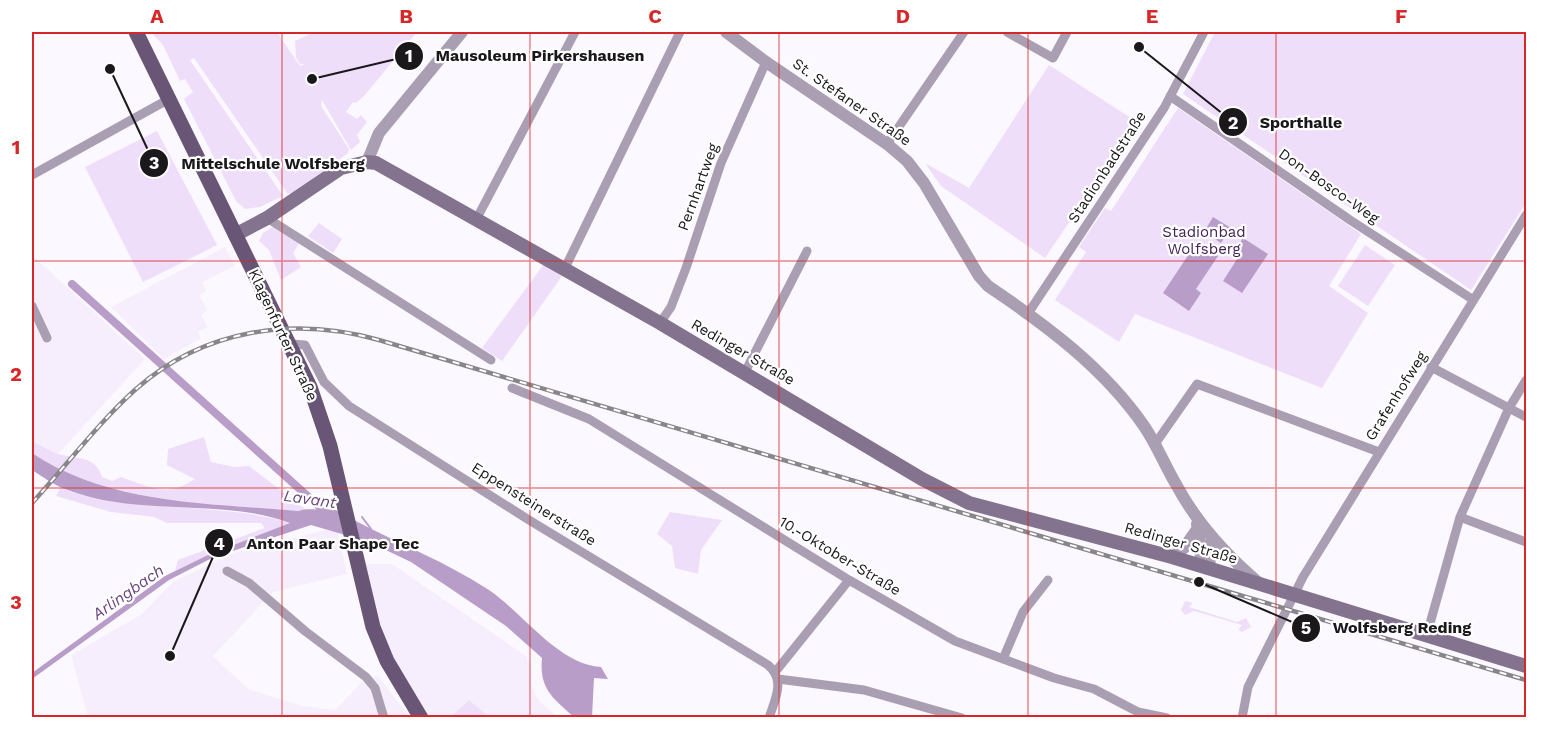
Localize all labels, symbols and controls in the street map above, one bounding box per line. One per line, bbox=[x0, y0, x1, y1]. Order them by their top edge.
text: A bbox=[150, 4, 164, 28]
text: B bbox=[399, 4, 413, 28]
text: C bbox=[648, 4, 662, 28]
text: D bbox=[896, 4, 910, 28]
text: E bbox=[1146, 4, 1158, 28]
text: F bbox=[1395, 4, 1407, 28]
callout: Mausoleum Pirkershausen bbox=[394, 39, 657, 73]
text: 1 bbox=[405, 45, 413, 66]
text: Mausoleum Pirkershausen bbox=[436, 46, 644, 65]
street label: St. Stefaner Straße bbox=[789, 54, 915, 150]
callout: Sporthalle bbox=[1218, 105, 1355, 139]
street label: Stadionbadstraße bbox=[1064, 108, 1150, 226]
text: 2 bbox=[1228, 112, 1238, 133]
text: Sporthalle bbox=[1260, 113, 1342, 132]
text: 1 bbox=[12, 135, 20, 159]
street label: Pernhartweg bbox=[674, 141, 722, 233]
street label: Don-Bosco-Weg bbox=[1275, 145, 1383, 227]
callout: Mittelschule Wolfsberg bbox=[139, 146, 377, 180]
text: 3 bbox=[149, 152, 159, 173]
text: Mittelschule Wolfsberg bbox=[181, 154, 365, 173]
park label: Stadionbad Wolfsberg bbox=[1162, 223, 1246, 258]
street label: Klagenfurter Straße bbox=[244, 266, 322, 404]
street label: Redinger Straße bbox=[688, 315, 798, 389]
street label: Grafenhofweg bbox=[1361, 348, 1431, 444]
text: 2 bbox=[10, 362, 22, 386]
street label: Eppensteinerstraße bbox=[468, 458, 600, 550]
water label: Lavant bbox=[282, 486, 338, 512]
street label: 10.-Oktober-Straße bbox=[776, 513, 904, 599]
street label: Redinger Straße bbox=[1122, 518, 1240, 568]
callout: Anton Paar Shape Tec bbox=[204, 526, 432, 560]
text: 4 bbox=[213, 533, 225, 554]
text: Anton Paar Shape Tec bbox=[247, 534, 419, 553]
water label: Arlingbach bbox=[88, 560, 167, 624]
text: 3 bbox=[10, 590, 22, 614]
callout: Wolfsberg Reding bbox=[1291, 611, 1484, 645]
text: 5 bbox=[1301, 617, 1311, 638]
text: Wolfsberg Reding bbox=[1333, 618, 1471, 637]

